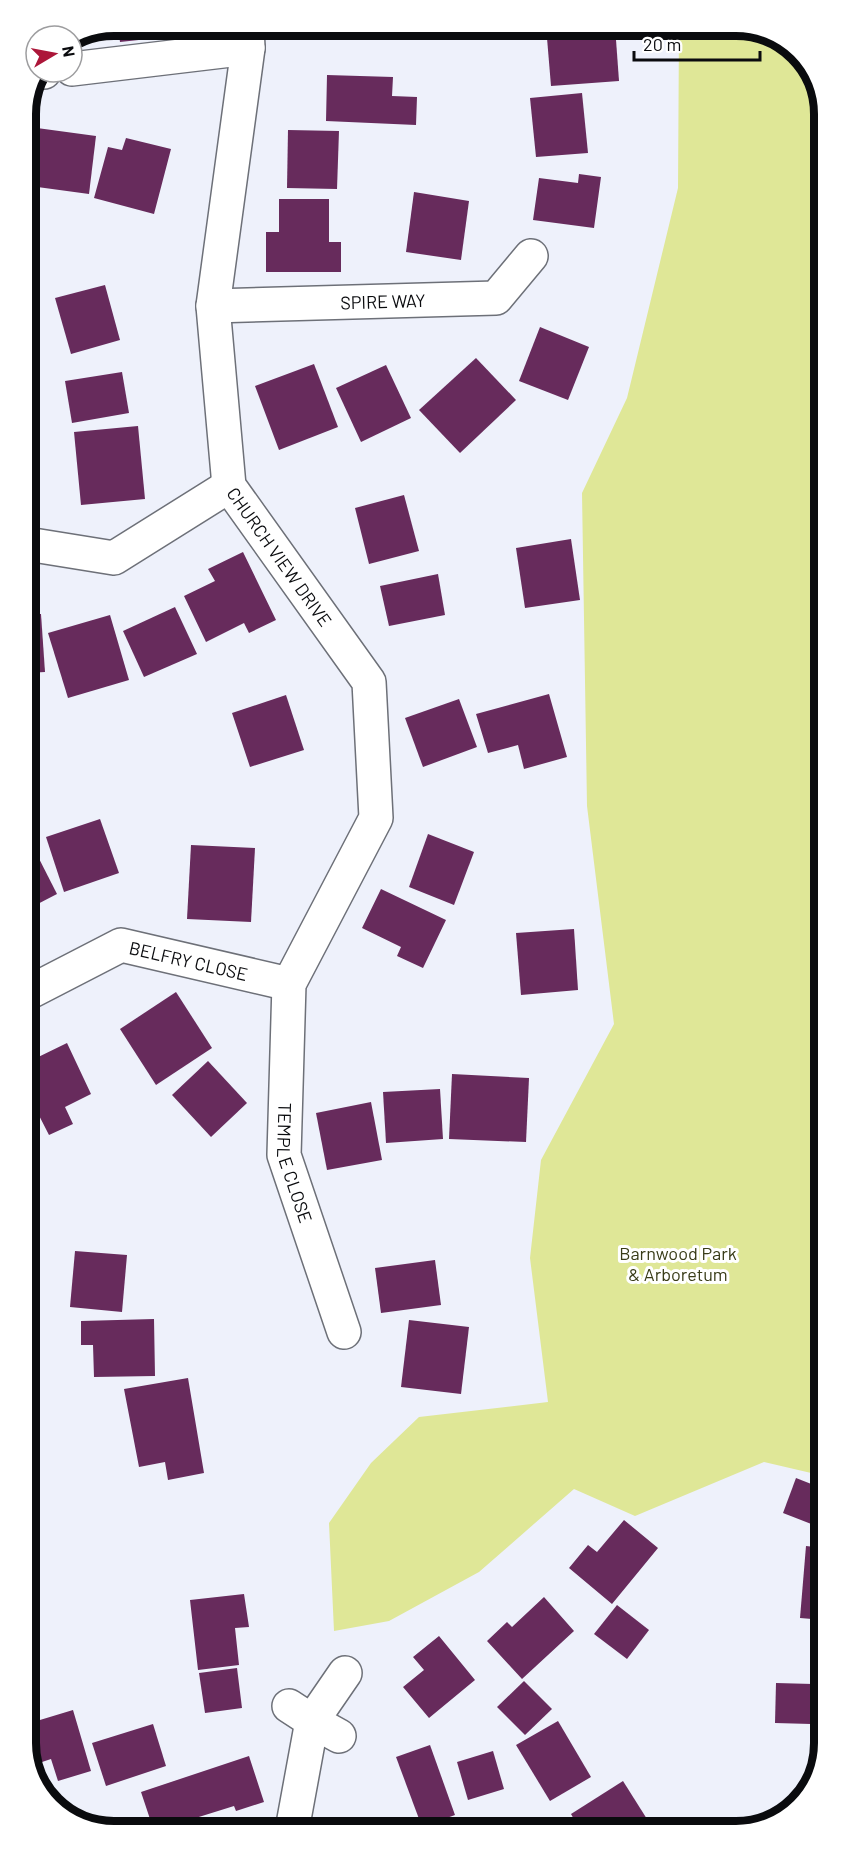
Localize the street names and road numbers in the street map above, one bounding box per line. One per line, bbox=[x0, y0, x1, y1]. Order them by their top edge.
street label: SPIRE WAY bbox=[340, 289, 426, 313]
street label: CHURCH VIEW DRIVE bbox=[222, 483, 337, 631]
street label: BELFRY CLOSE bbox=[127, 936, 250, 985]
street label: TEMPLE CLOSE bbox=[273, 1103, 317, 1226]

